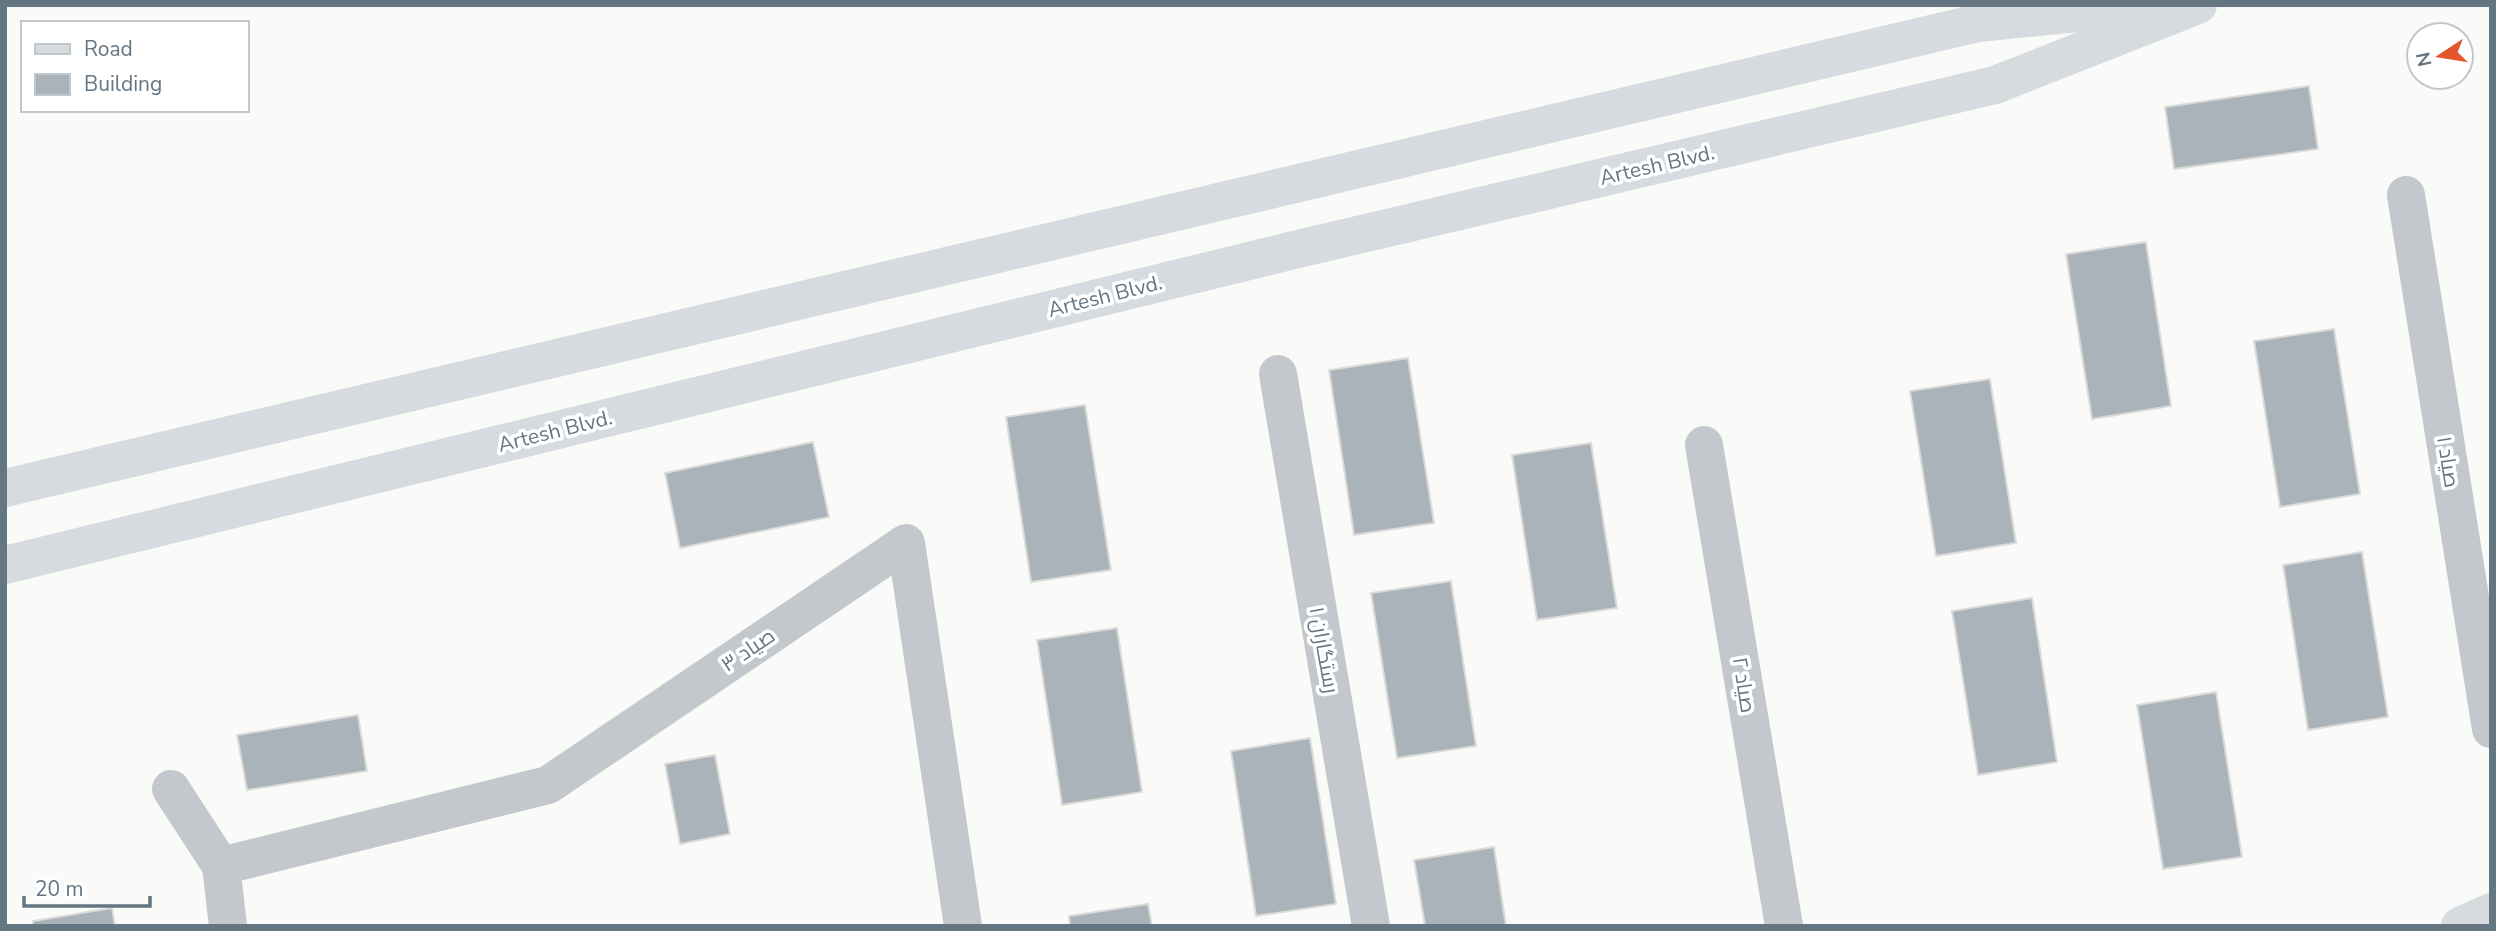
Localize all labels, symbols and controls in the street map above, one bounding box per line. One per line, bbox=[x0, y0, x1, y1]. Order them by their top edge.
legend bbox=[21, 21, 248, 112]
north arrow bbox=[2405, 21, 2475, 91]
text: Road bbox=[84, 35, 133, 63]
text: N bbox=[2410, 50, 2439, 69]
text: Building bbox=[84, 70, 162, 98]
street label: Artesh Blvd. bbox=[1597, 138, 1717, 192]
street label: Artesh Blvd. bbox=[1045, 268, 1165, 324]
street label: Artesh Blvd. bbox=[495, 403, 615, 459]
street label: صیاد ۱ bbox=[2430, 434, 2466, 490]
street label: رستگاران ۱ bbox=[1303, 605, 1345, 695]
street label: صیاد ۳ bbox=[716, 622, 780, 678]
street label: صیاد ۲ bbox=[1726, 655, 1762, 715]
scale bar bbox=[24, 864, 150, 908]
text: 20 m bbox=[35, 875, 84, 903]

